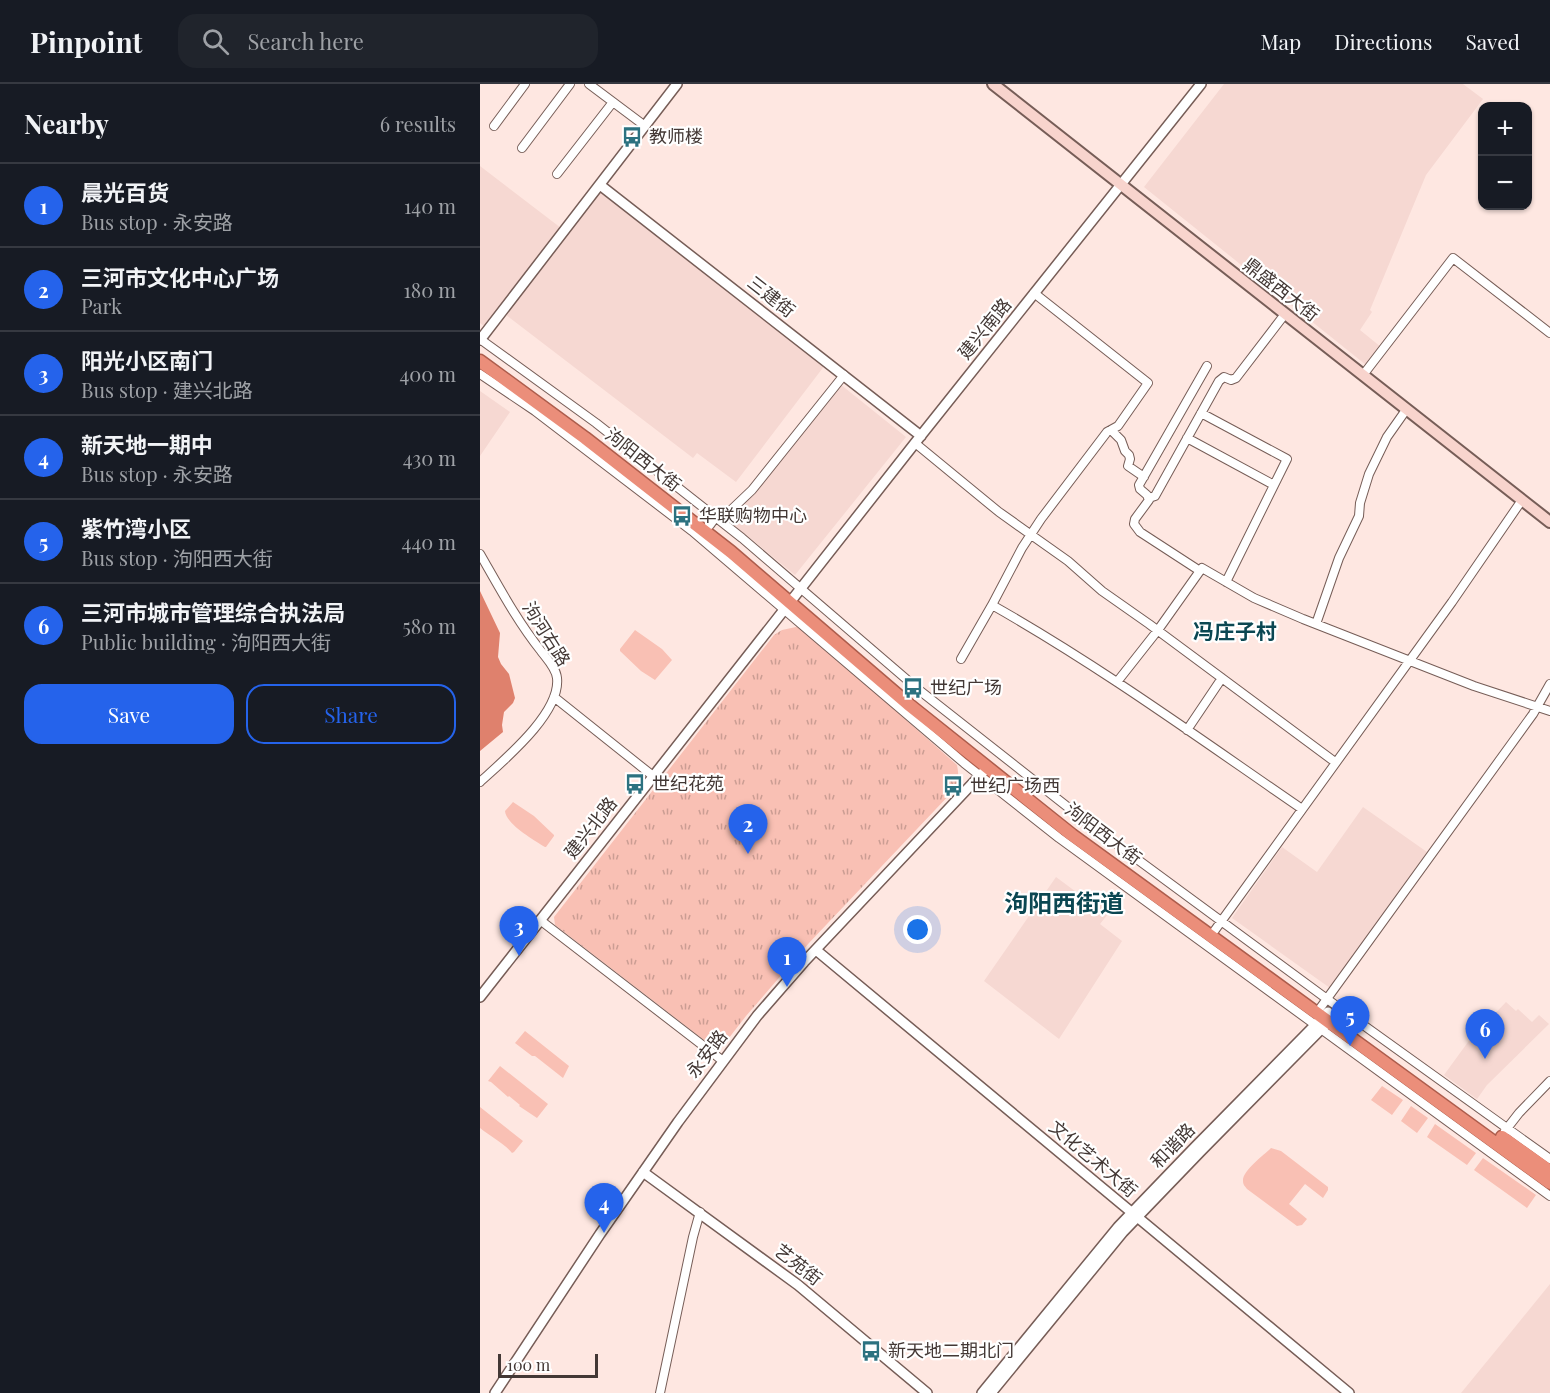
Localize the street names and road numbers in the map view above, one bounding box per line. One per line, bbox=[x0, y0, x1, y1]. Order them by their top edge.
street label: 鼎盛西大街 bbox=[1239, 252, 1324, 326]
street label: 三建街 bbox=[743, 270, 800, 322]
street label: 建兴南路 bbox=[952, 293, 1016, 364]
street label: 泃阳西大街 bbox=[601, 422, 686, 496]
street label: 泃河右路 bbox=[518, 597, 576, 670]
street label: 建兴北路 bbox=[559, 792, 622, 863]
street label: 泃阳西大街 bbox=[1060, 797, 1147, 870]
street label: 永安路 bbox=[680, 1025, 732, 1082]
street label: 文化艺术大街 bbox=[1045, 1114, 1143, 1202]
street label: 和谐路 bbox=[1145, 1118, 1200, 1173]
street label: 艺苑街 bbox=[770, 1238, 827, 1290]

